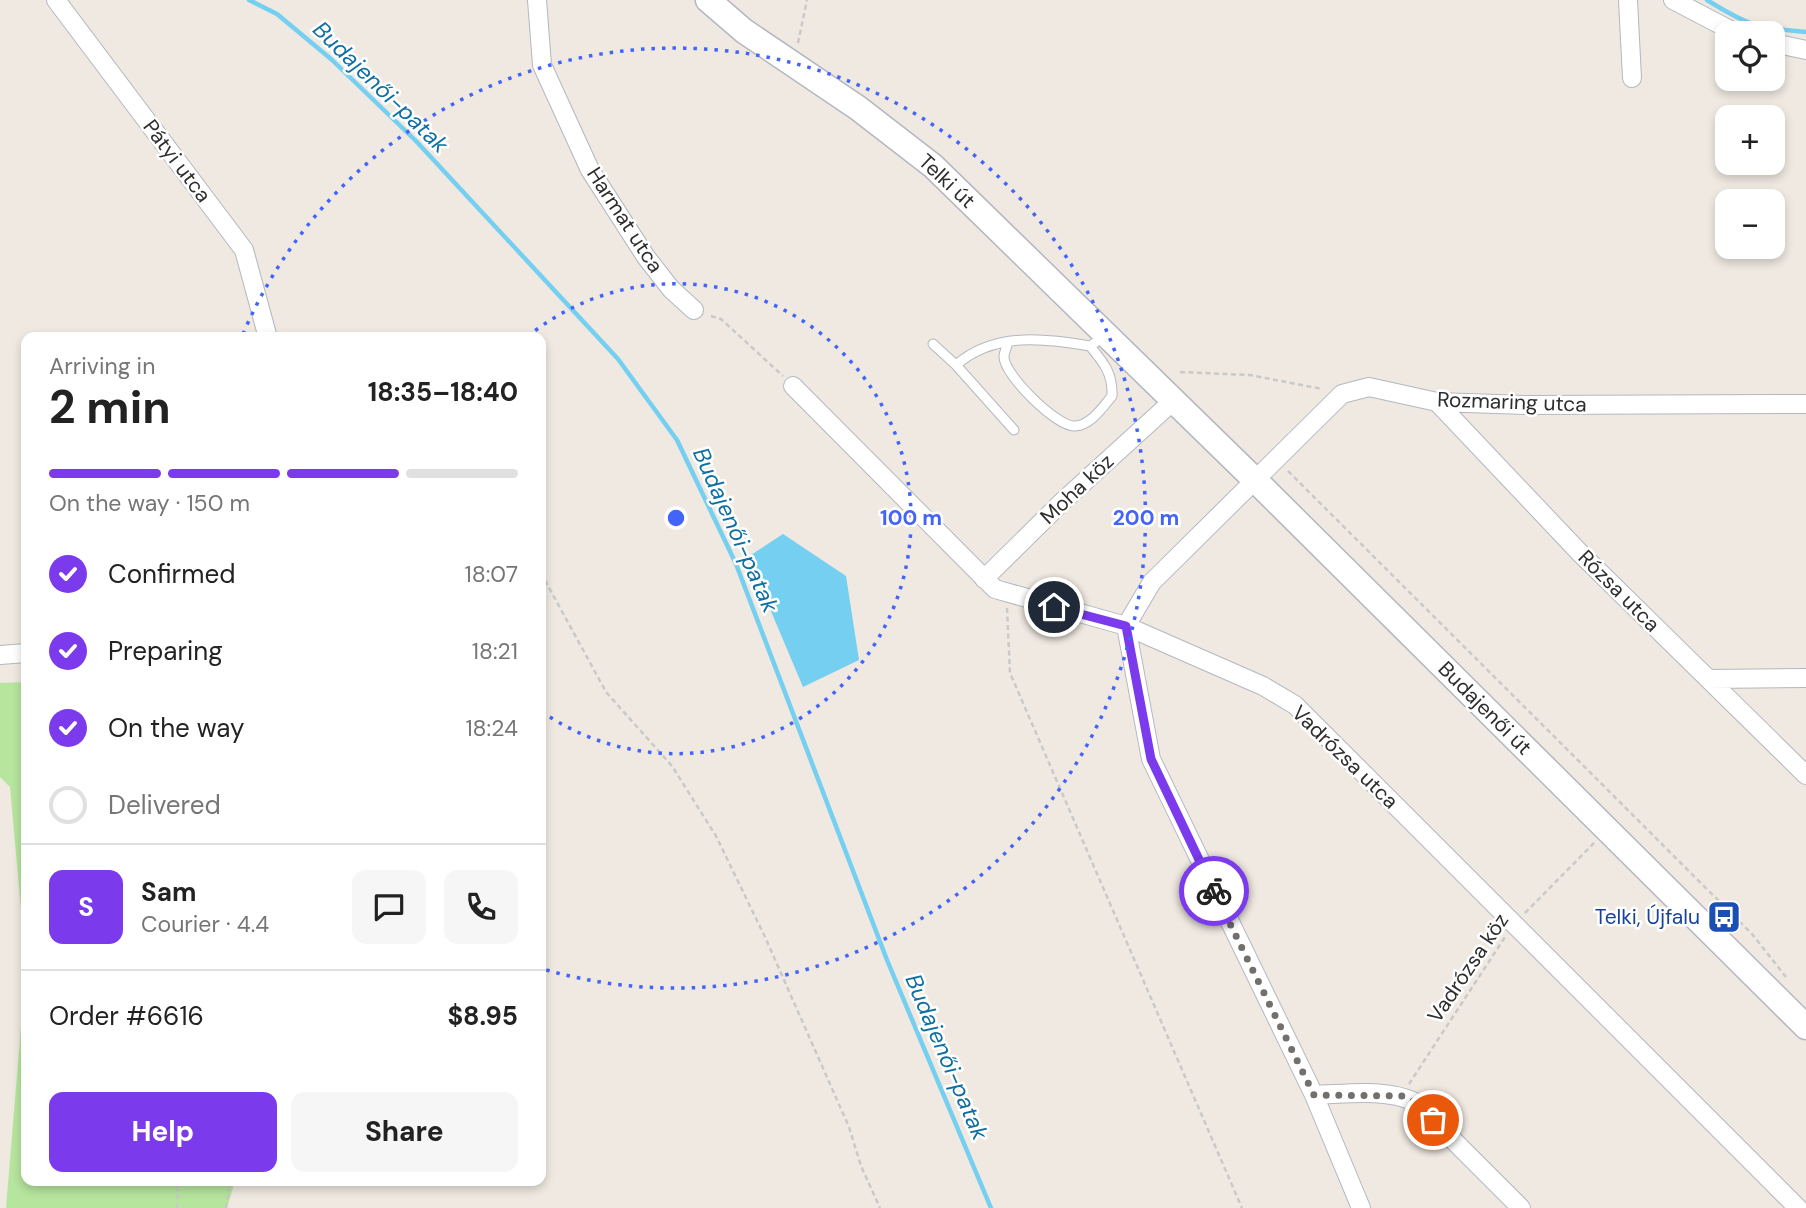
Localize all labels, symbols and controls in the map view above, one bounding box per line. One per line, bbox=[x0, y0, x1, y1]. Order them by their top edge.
water label: Budajenői-patak bbox=[307, 14, 455, 160]
map controls bbox=[1715, 21, 1785, 259]
button: locate bbox=[1715, 21, 1785, 91]
button: + bbox=[1715, 105, 1785, 175]
street label: Pátyi utca bbox=[137, 114, 217, 208]
street label: Telki út bbox=[913, 148, 981, 214]
street label: Harmat utca bbox=[580, 162, 670, 278]
button: − bbox=[1715, 189, 1785, 259]
text: Arriving in bbox=[49, 351, 155, 381]
text: 18:35–18:40 bbox=[368, 375, 518, 409]
text: 2 min bbox=[49, 377, 171, 437]
street label: Rozmaring utca bbox=[1437, 385, 1587, 419]
water label: Budajenői-patak bbox=[686, 443, 786, 617]
street label: Moha köz bbox=[1034, 448, 1120, 530]
text: On the way · 150 m bbox=[49, 488, 250, 518]
text: 100 m bbox=[880, 504, 942, 532]
text: 200 m bbox=[1113, 504, 1179, 532]
centre of rings bbox=[664, 506, 688, 530]
street label: Rózsa utca bbox=[1572, 544, 1666, 638]
icon: check bbox=[49, 555, 87, 593]
text: Confirmed bbox=[108, 557, 235, 591]
text: 18:07 bbox=[465, 559, 518, 589]
pin bbox=[1024, 577, 1084, 637]
icon: home bbox=[1035, 588, 1073, 626]
icon: check bbox=[49, 632, 87, 670]
text: Preparing bbox=[108, 634, 223, 668]
text: 18:21 bbox=[472, 636, 518, 666]
street label: Budajenői út bbox=[1432, 655, 1538, 761]
street label: Vadrózsa utca bbox=[1286, 699, 1404, 815]
icon: check bbox=[49, 709, 87, 747]
text: On the way bbox=[108, 711, 244, 745]
text: 18:24 bbox=[465, 713, 518, 743]
text: Delivered bbox=[108, 788, 221, 822]
courier bbox=[1179, 856, 1249, 926]
button: chat bbox=[352, 870, 426, 944]
button: phone bbox=[444, 870, 518, 944]
icon: bike bbox=[1195, 872, 1233, 910]
text: Sam bbox=[141, 875, 196, 909]
text: S bbox=[78, 890, 94, 924]
bus stop icon: Telki, Újfalu bbox=[1705, 898, 1743, 936]
place label: Telki, Újfalu bbox=[1595, 903, 1700, 931]
street label: Vadrózsa köz bbox=[1421, 908, 1515, 1028]
text: Courier · 4.4 bbox=[141, 909, 269, 939]
water label: Budajenői-patak bbox=[898, 969, 996, 1145]
text: Order #6616 bbox=[49, 999, 204, 1033]
text: $8.95 bbox=[447, 999, 518, 1033]
pin bbox=[1403, 1090, 1463, 1150]
button: Help bbox=[49, 1092, 277, 1172]
button: Share bbox=[291, 1092, 518, 1172]
icon: bag bbox=[1414, 1101, 1452, 1139]

